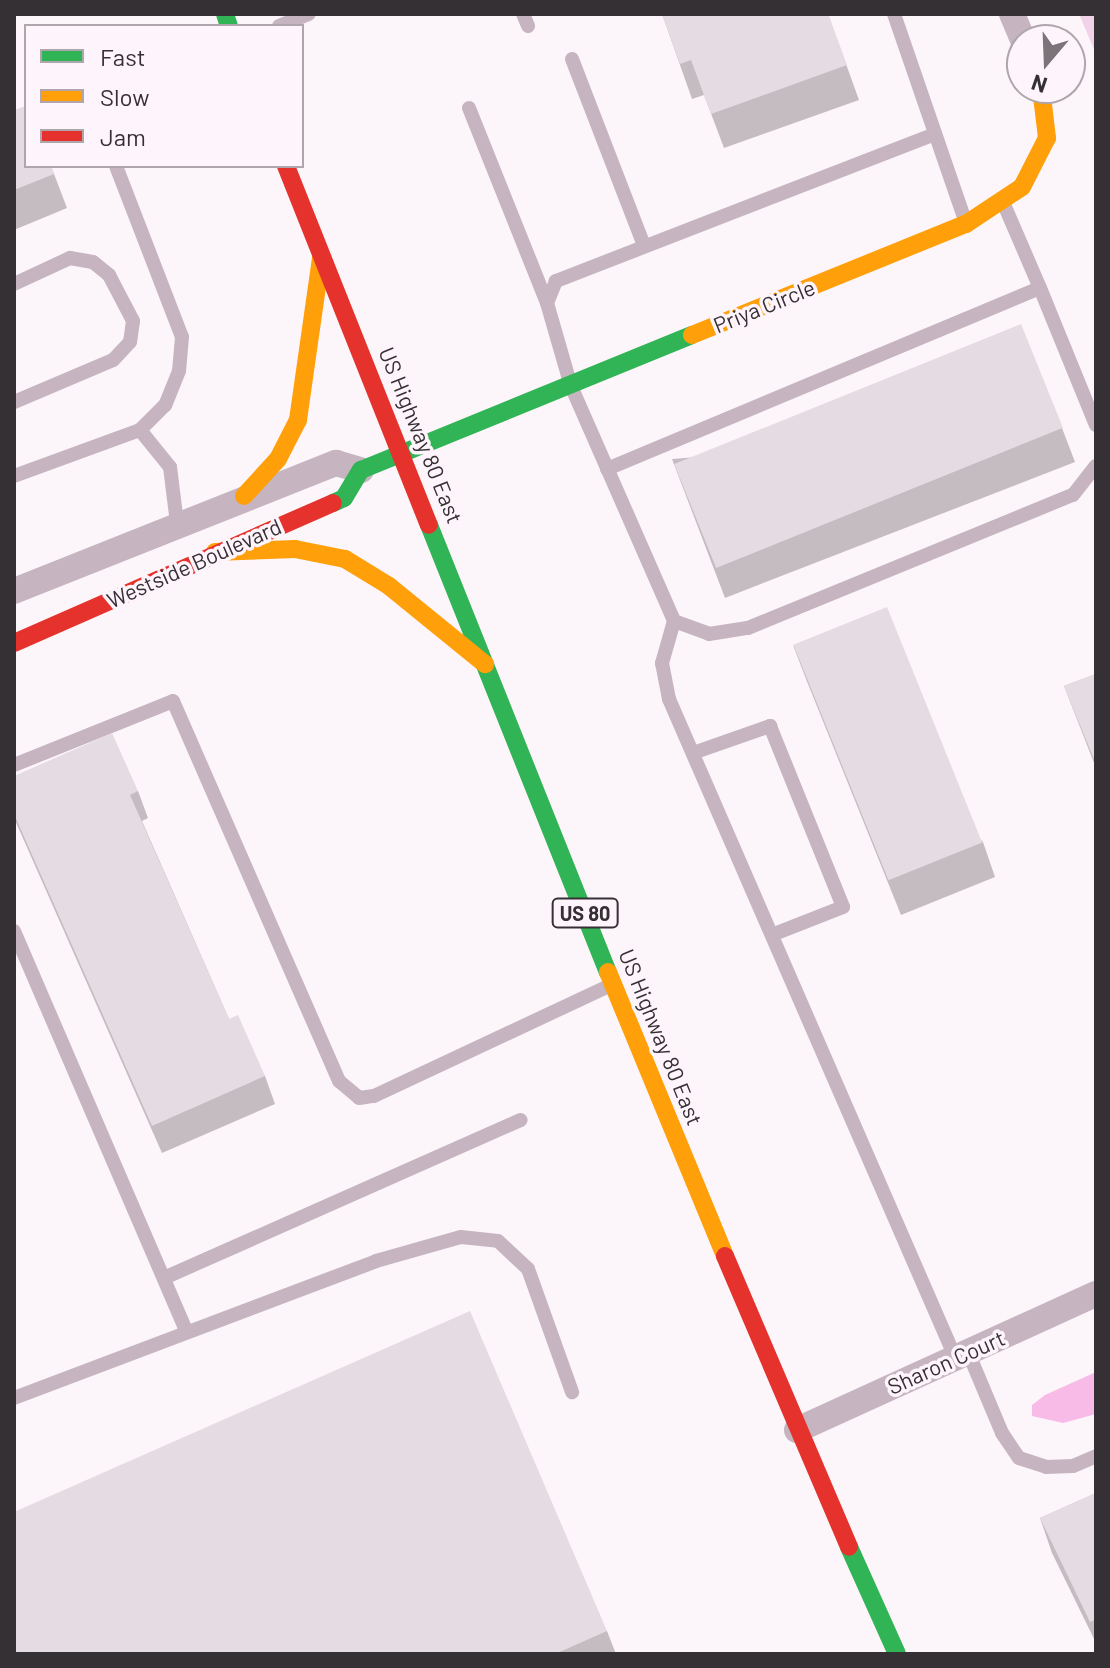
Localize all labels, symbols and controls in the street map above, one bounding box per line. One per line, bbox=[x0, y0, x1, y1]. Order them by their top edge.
legend bbox=[24, 24, 304, 168]
north arrow bbox=[1006, 24, 1086, 104]
text: Fast bbox=[100, 42, 145, 71]
text: N bbox=[1028, 70, 1050, 99]
text: Slow bbox=[100, 82, 149, 111]
text: Jam bbox=[100, 122, 146, 151]
street label: Priya Circle bbox=[709, 274, 819, 338]
street label: US Highway 80 East bbox=[374, 343, 468, 527]
street label: Westside Boulevard bbox=[103, 513, 285, 613]
road number: US 80 bbox=[551, 897, 619, 929]
street label: US Highway 80 East bbox=[614, 945, 708, 1129]
street label: Sharon Court bbox=[883, 1324, 1009, 1400]

